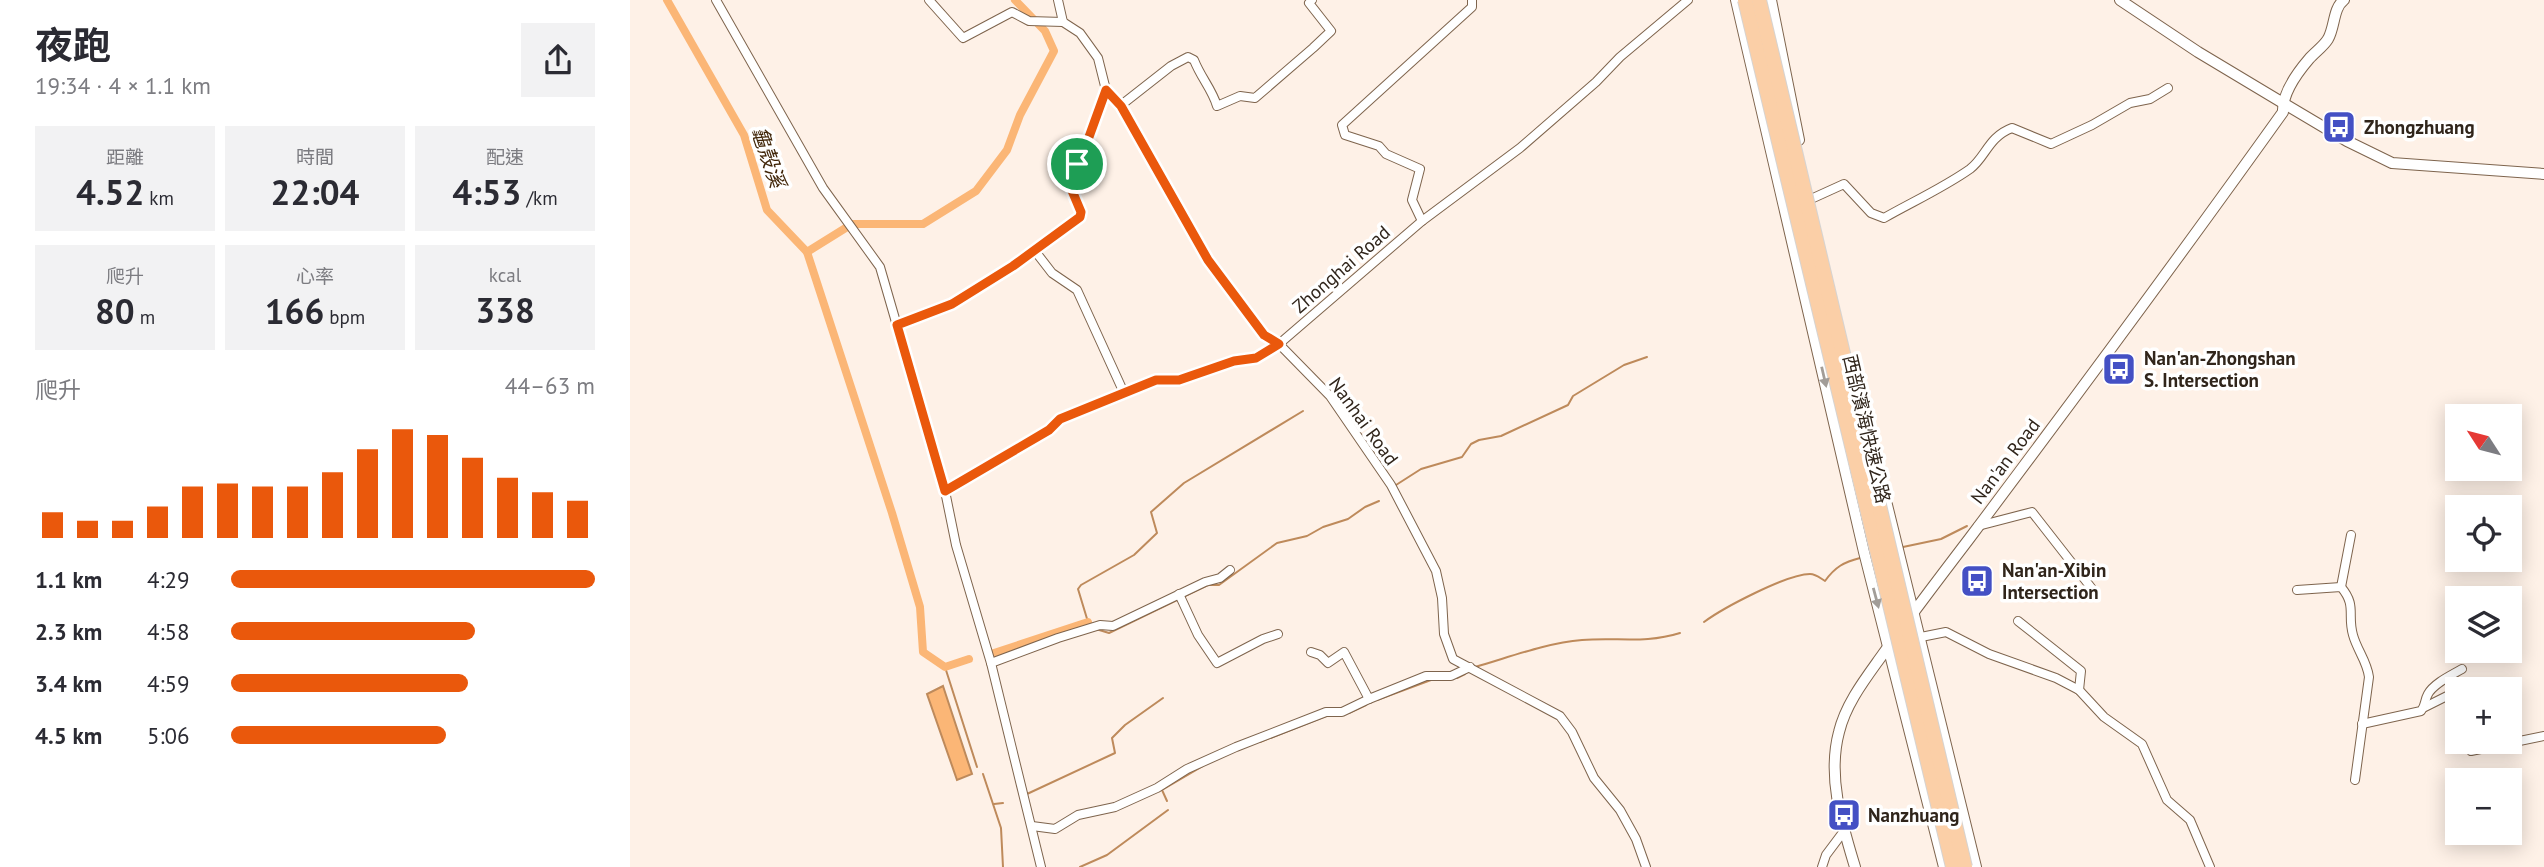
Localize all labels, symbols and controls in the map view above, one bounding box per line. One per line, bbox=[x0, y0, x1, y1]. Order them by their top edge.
text: 夜跑 bbox=[35, 20, 111, 69]
button: share bbox=[521, 23, 595, 97]
text: 19:34 · 4 × 1.1 km bbox=[35, 71, 211, 100]
bus stop icon: Zhongzhuang bbox=[2320, 108, 2358, 146]
place label: Zhongzhuang bbox=[2364, 115, 2475, 139]
water label: 龜殼溪 bbox=[745, 123, 792, 194]
pin bbox=[1047, 134, 1107, 194]
text: 距離 bbox=[106, 145, 144, 169]
text: 時間 bbox=[296, 145, 334, 169]
text: 配速 bbox=[486, 145, 524, 169]
icon: arrive bbox=[1058, 145, 1096, 183]
text: 4.52 bbox=[76, 169, 144, 215]
text: 22:04 bbox=[271, 169, 359, 215]
text: 4:53 bbox=[452, 169, 521, 215]
text: km bbox=[144, 186, 174, 210]
text: /km bbox=[521, 186, 558, 210]
street label: Zhonghai Road bbox=[1287, 220, 1395, 318]
text: kcal bbox=[489, 263, 521, 287]
text: 爬升 bbox=[106, 264, 144, 288]
text: 心率 bbox=[296, 264, 334, 288]
text: 338 bbox=[475, 287, 535, 333]
text: 80 bbox=[95, 288, 135, 334]
text: 166 bbox=[265, 288, 324, 334]
text: m bbox=[135, 305, 155, 329]
text: bpm bbox=[324, 305, 365, 329]
place label: Nan'an-Zhongshan S. Intersection bbox=[2144, 346, 2296, 392]
bus stop icon: Nan'an-Zhongshan S. Intersection bbox=[2100, 350, 2138, 388]
street label: 西部濱海快速公路 bbox=[1838, 352, 1896, 506]
one-way arrow bbox=[1819, 366, 1830, 388]
text: 44–63 m bbox=[505, 371, 595, 400]
street label: Nanhai Road bbox=[1324, 372, 1404, 470]
text: 爬升 bbox=[35, 375, 81, 404]
north arrow bbox=[2445, 404, 2522, 481]
map controls bbox=[2445, 404, 2522, 845]
street label: Nan'an Road bbox=[1965, 414, 2045, 508]
button: locate bbox=[2445, 495, 2522, 572]
place label: Nan'an-Xibin Intersection bbox=[2002, 558, 2106, 604]
bus stop icon: Nan'an-Xibin Intersection bbox=[1958, 562, 1996, 600]
text: 1.1 km bbox=[35, 565, 102, 594]
text: 4:29 bbox=[147, 565, 190, 594]
button: layers bbox=[2445, 586, 2522, 663]
one-way arrow bbox=[1872, 588, 1882, 609]
text: 2.3 km bbox=[35, 617, 102, 646]
text: 4:58 bbox=[147, 617, 190, 646]
text: 3.4 km bbox=[35, 669, 102, 698]
text: 4:59 bbox=[147, 669, 190, 698]
button: + bbox=[2445, 677, 2522, 754]
text: 4.5 km bbox=[35, 721, 102, 750]
text: 5:06 bbox=[147, 721, 190, 750]
button: − bbox=[2445, 768, 2522, 845]
bus stop icon: Nanzhuang bbox=[1825, 796, 1863, 834]
place label: Nanzhuang bbox=[1868, 803, 1960, 827]

